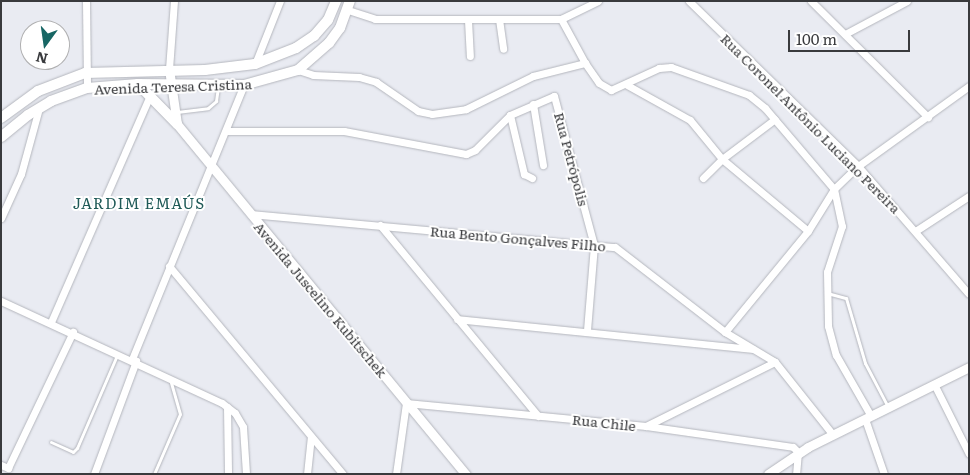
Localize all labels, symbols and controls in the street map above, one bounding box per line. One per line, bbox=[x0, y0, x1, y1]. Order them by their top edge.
north arrow bbox=[20, 20, 70, 70]
scale bar bbox=[790, 20, 912, 52]
text: 100 m bbox=[796, 27, 837, 50]
street label: Rua Coronel Antônio Luciano Pereira bbox=[718, 30, 904, 216]
text: N bbox=[33, 47, 50, 70]
street label: Avenida Teresa Cristina bbox=[94, 75, 252, 97]
street label: Rua Petrópolis bbox=[551, 110, 593, 208]
district label: JARDIM EMAÚS bbox=[71, 194, 207, 212]
street label: Avenida Juscelino Kubitschek bbox=[251, 218, 391, 380]
street label: Rua Bento Gonçalves Filho bbox=[429, 222, 607, 254]
street label: Rua Chile bbox=[571, 410, 637, 434]

